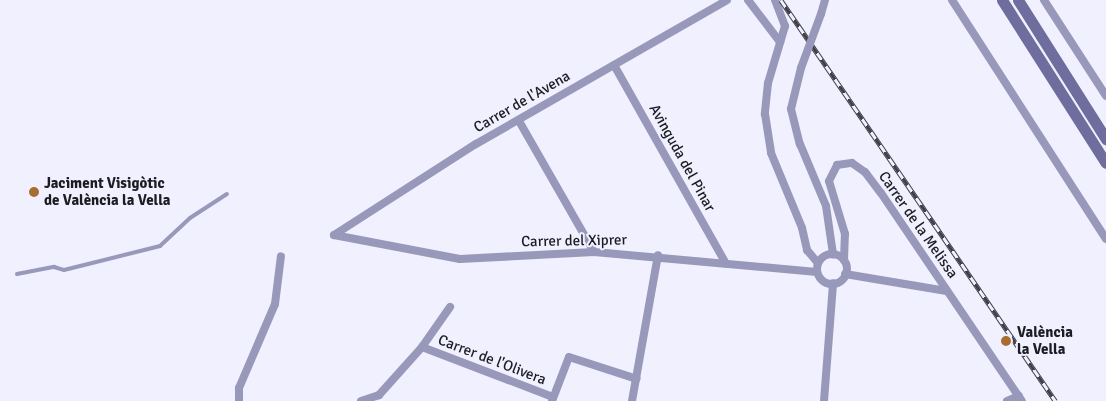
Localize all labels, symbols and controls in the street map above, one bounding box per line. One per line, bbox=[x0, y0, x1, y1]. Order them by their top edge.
street label: Carrer de l'Avena bbox=[471, 67, 573, 137]
street label: Avinguda del Pinar bbox=[645, 101, 719, 215]
street label: Carrer de la Melissa bbox=[874, 168, 962, 282]
place label: Jaciment Visigòtic de València la Vella bbox=[44, 174, 171, 209]
marker: Jaciment Visigòtic de València la Vella bbox=[28, 186, 40, 198]
street label: Carrer del Xiprer bbox=[521, 231, 627, 251]
place label: València la Vella bbox=[1017, 323, 1073, 358]
street label: Carrer de l'Olivera bbox=[435, 331, 549, 389]
marker: València la Vella bbox=[999, 334, 1013, 348]

